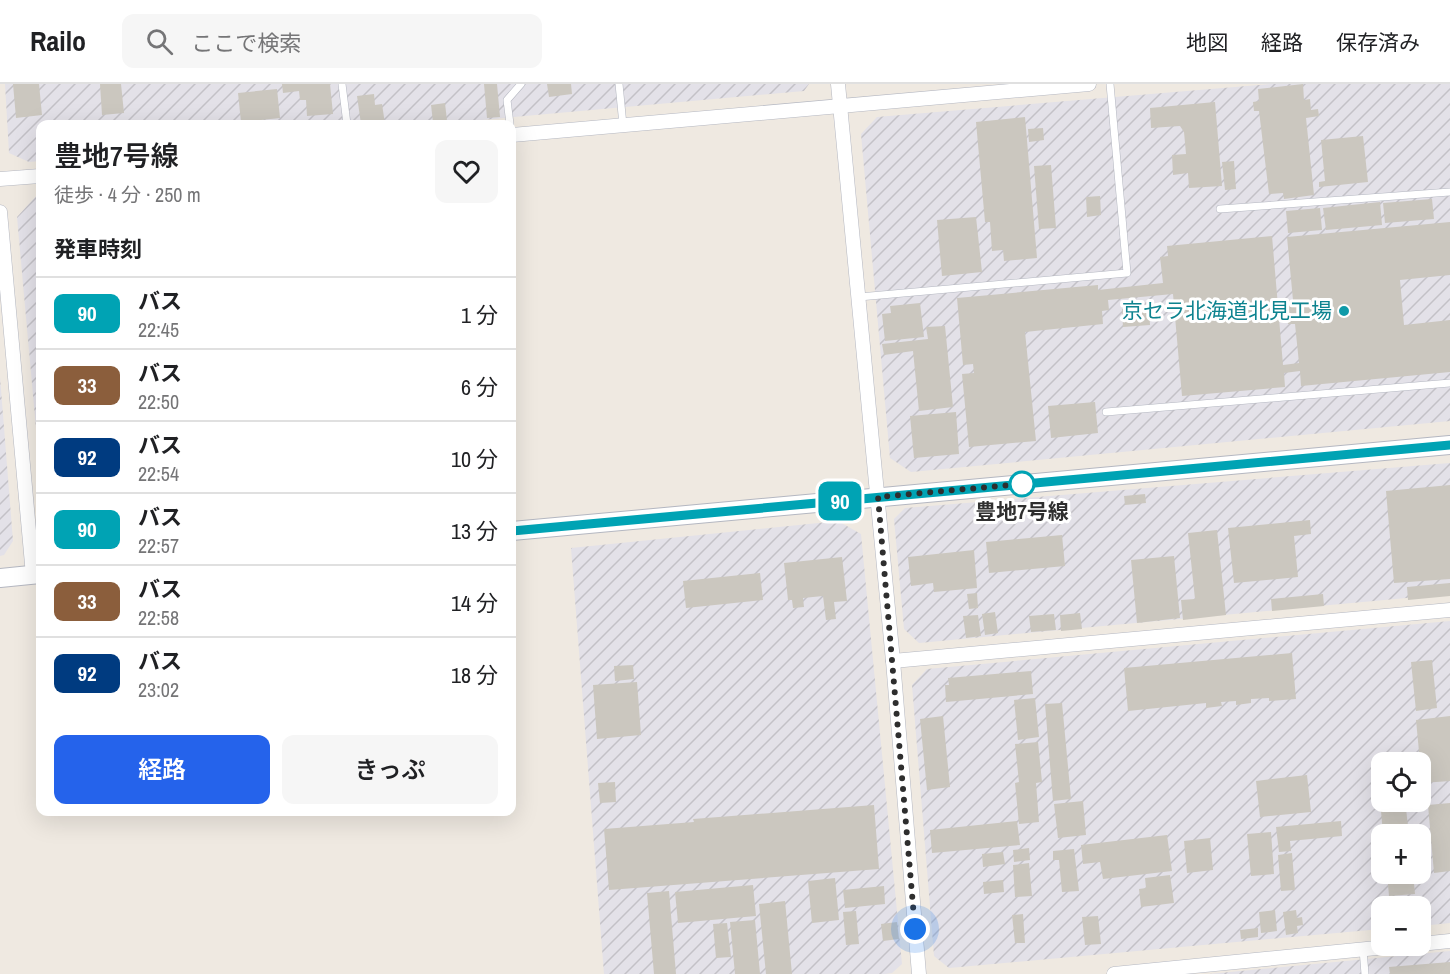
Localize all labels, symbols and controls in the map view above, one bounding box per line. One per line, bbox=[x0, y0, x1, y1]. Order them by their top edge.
search box bbox=[122, 14, 542, 68]
text: Railo bbox=[30, 22, 86, 60]
icon: search bbox=[143, 25, 176, 58]
text: ここで検索 bbox=[191, 28, 301, 58]
text: 地図 bbox=[1186, 28, 1228, 57]
text: 経路 bbox=[1261, 28, 1303, 57]
text: 保存済み bbox=[1336, 28, 1420, 57]
text: 豊地7号線 bbox=[54, 137, 179, 175]
button: heart bbox=[435, 140, 498, 203]
text: 徒歩 · 4 分 · 250 m bbox=[54, 181, 201, 208]
text: 発車時刻 bbox=[54, 234, 142, 264]
text: バス bbox=[138, 286, 182, 316]
place label: 京セラ北海道北見工場 bbox=[1122, 296, 1332, 325]
text: 90 bbox=[77, 299, 97, 328]
text: 1 分 bbox=[461, 300, 498, 330]
marker: 京セラ北海道北見工場 bbox=[1337, 304, 1351, 318]
text: 22:45 bbox=[138, 316, 179, 343]
text: バス bbox=[138, 358, 182, 388]
text: 33 bbox=[77, 371, 97, 400]
text: 6 分 bbox=[461, 372, 498, 402]
text: 22:50 bbox=[138, 388, 179, 415]
text: バス bbox=[138, 430, 182, 460]
text: 92 bbox=[77, 443, 97, 472]
text: 10 分 bbox=[451, 444, 498, 474]
text: 22:54 bbox=[138, 460, 179, 487]
marker: 豊地7号線 bbox=[1009, 471, 1035, 497]
line badge: 90 bbox=[813, 482, 867, 520]
text: 90 bbox=[830, 487, 850, 516]
place label: 豊地7号線 bbox=[975, 497, 1069, 526]
text: バス bbox=[138, 502, 182, 532]
text: 90 bbox=[77, 515, 97, 544]
text: 13 分 bbox=[451, 516, 498, 546]
text: 22:57 bbox=[138, 532, 179, 559]
text: バス bbox=[138, 574, 182, 604]
text: 33 bbox=[77, 587, 97, 616]
text: 14 分 bbox=[451, 588, 498, 618]
text: 22:58 bbox=[138, 604, 179, 631]
text: バス bbox=[138, 646, 182, 676]
text: 92 bbox=[77, 659, 97, 688]
text: 18 分 bbox=[451, 660, 498, 690]
text: 23:02 bbox=[138, 676, 179, 703]
button: 経路 bbox=[54, 735, 270, 804]
button: きっぷ bbox=[282, 735, 498, 804]
map controls bbox=[1371, 752, 1431, 956]
button: locate bbox=[1371, 752, 1431, 812]
button: + bbox=[1371, 824, 1431, 884]
button: − bbox=[1371, 896, 1431, 956]
your location bbox=[900, 914, 930, 944]

